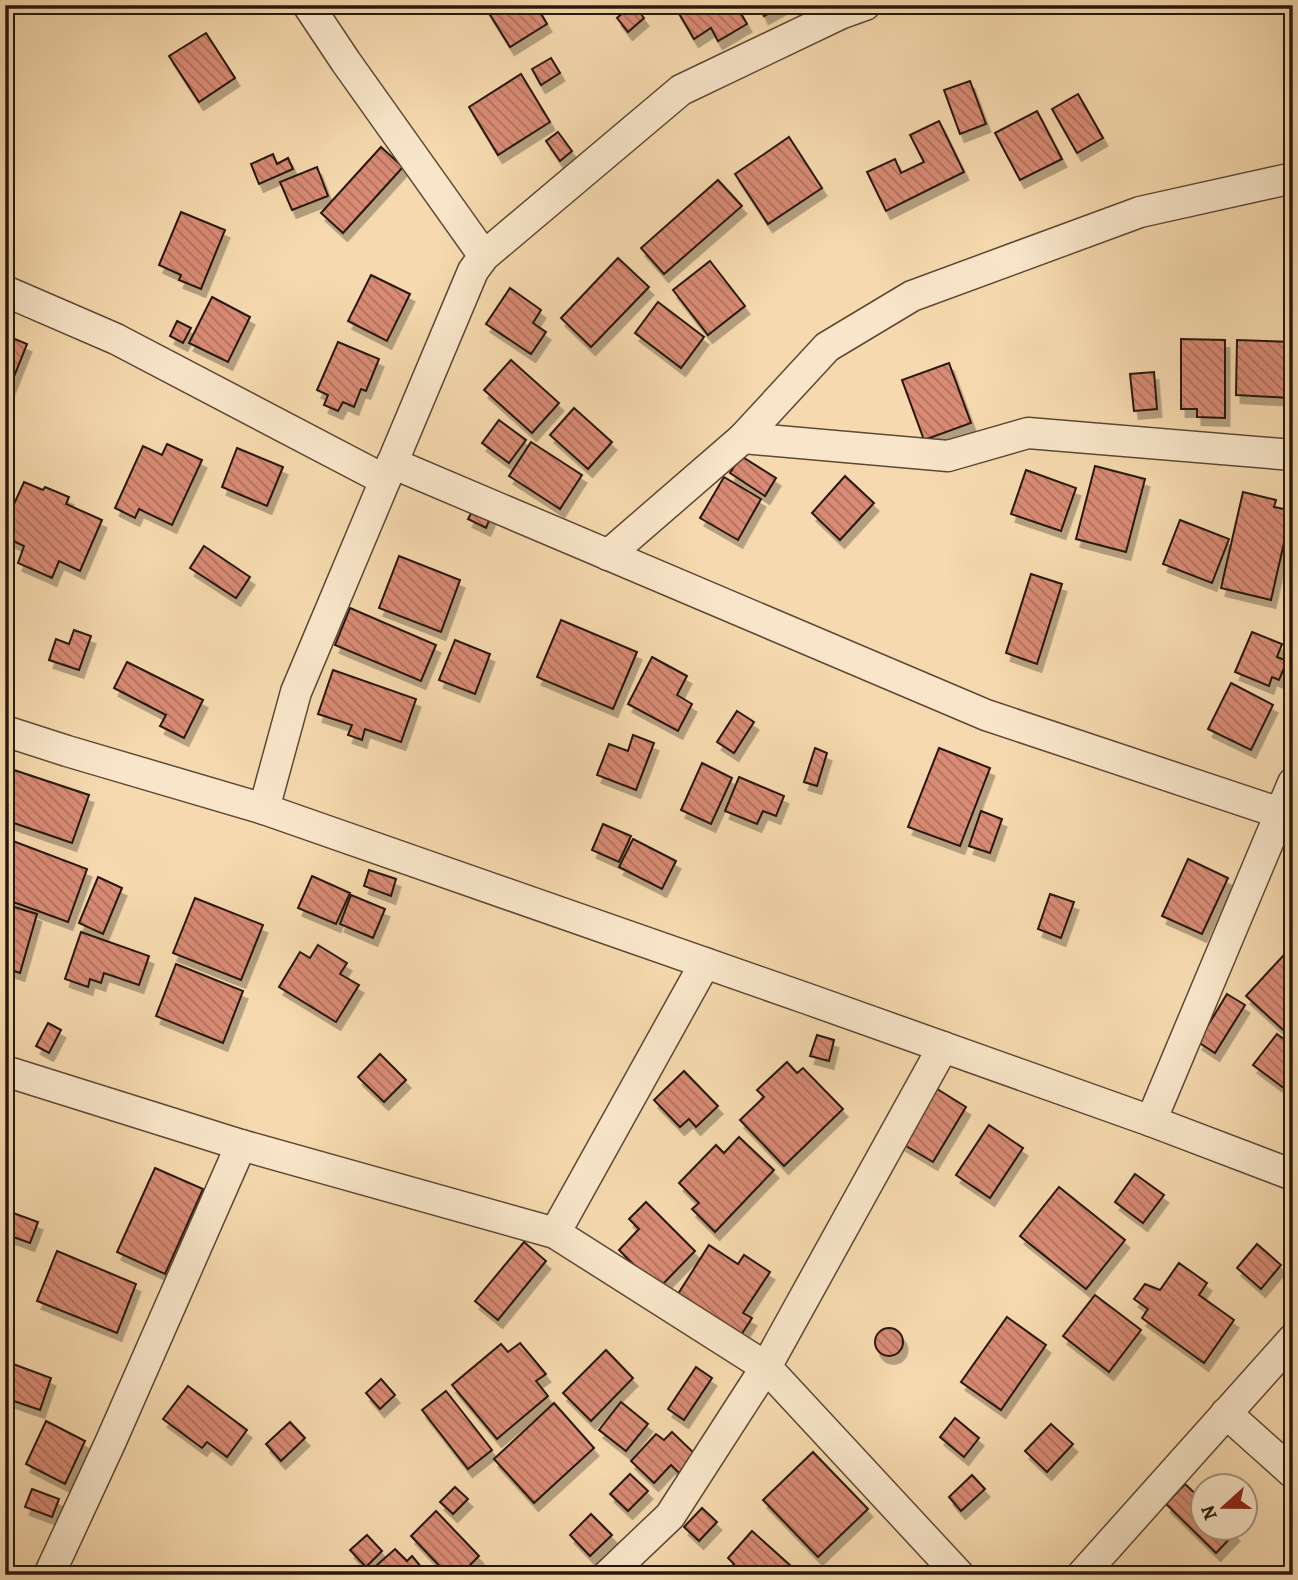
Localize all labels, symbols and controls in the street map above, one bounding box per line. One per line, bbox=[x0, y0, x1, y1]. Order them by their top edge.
north arrow bbox=[1190, 1472, 1260, 1542]
text: N bbox=[1194, 1501, 1224, 1524]

